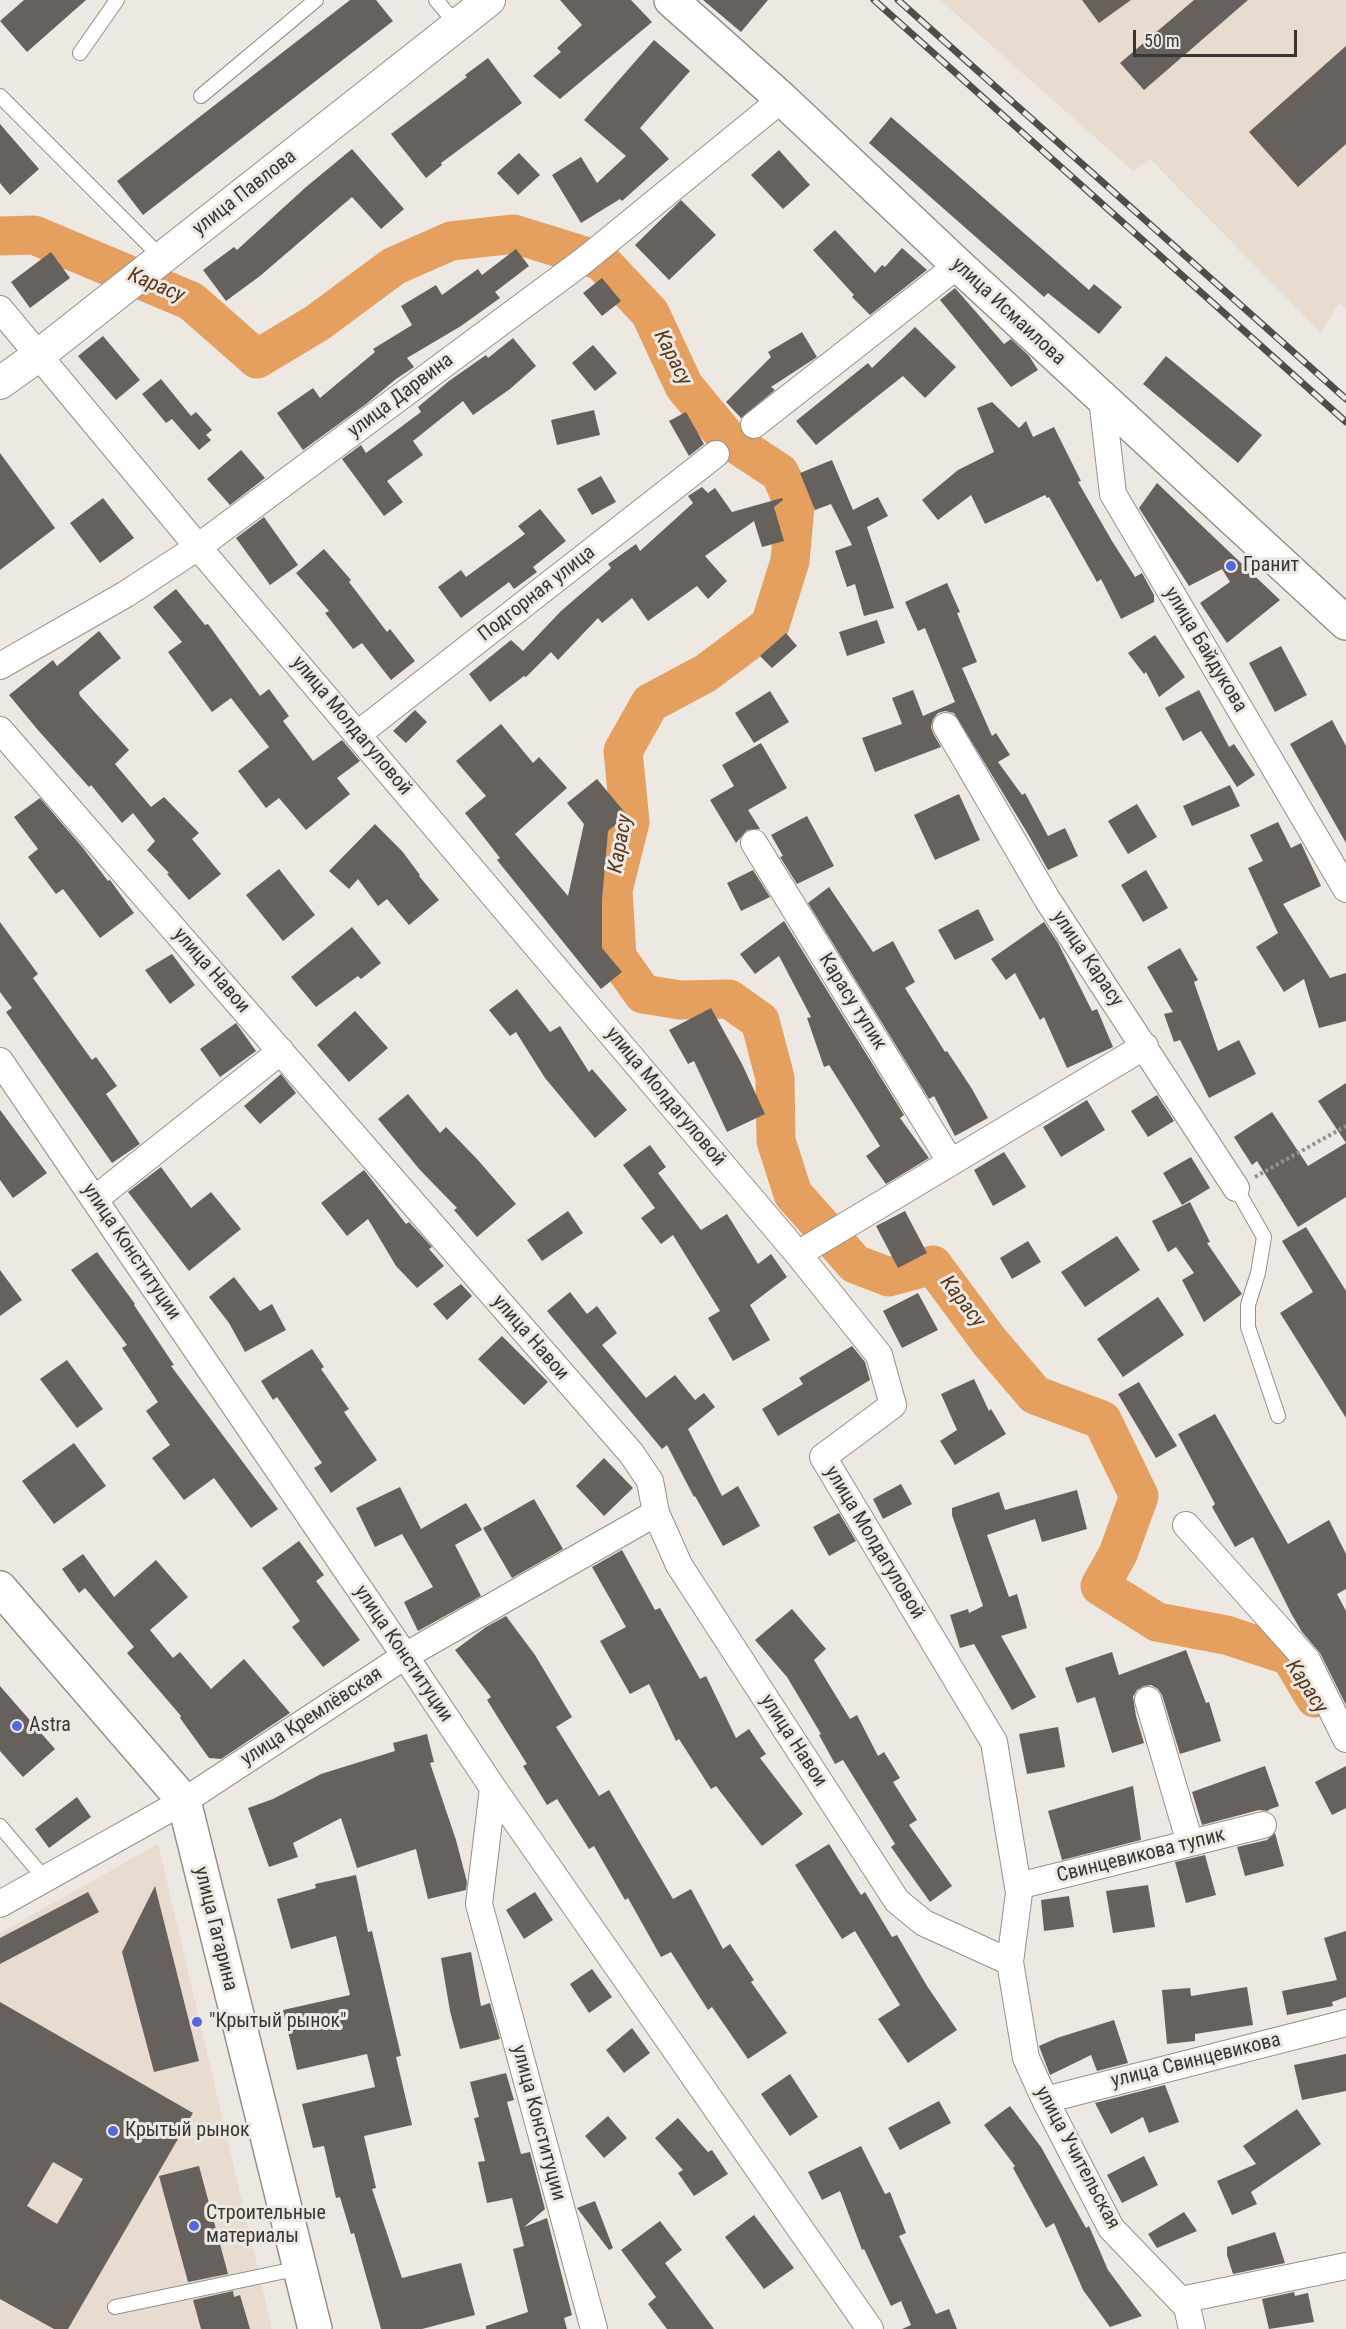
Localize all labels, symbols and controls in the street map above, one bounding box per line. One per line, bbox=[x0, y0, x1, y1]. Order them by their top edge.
scale bar bbox=[1136, 18, 1300, 56]
text: 50 m bbox=[1144, 30, 1179, 51]
street label: улица Павлова bbox=[188, 145, 302, 241]
street label: улица Исмаилова bbox=[946, 253, 1070, 371]
water label: Карасу bbox=[124, 263, 188, 309]
water label: Карасу bbox=[647, 326, 697, 390]
street label: улица Дарвина bbox=[344, 349, 458, 443]
street label: Подгорная улица bbox=[474, 541, 600, 647]
place label: Гранит bbox=[1243, 554, 1299, 578]
marker: Гранит bbox=[1224, 559, 1238, 573]
street label: улица Байдукова bbox=[1158, 583, 1252, 717]
street label: улица Молдагуловой bbox=[286, 651, 416, 801]
water label: Карасу bbox=[603, 813, 639, 875]
street label: улица Карасу bbox=[1046, 906, 1128, 1012]
street label: улица Навои bbox=[167, 923, 255, 1019]
street label: Карасу тупик bbox=[813, 949, 891, 1055]
street label: улица Молдагуловой bbox=[600, 1022, 730, 1172]
street label: улица Конституции bbox=[76, 1179, 186, 1325]
water label: Карасу bbox=[934, 1271, 990, 1333]
street label: улица Навои bbox=[486, 1290, 574, 1386]
street label: улица Молдагуловой bbox=[819, 1462, 929, 1624]
street label: улица Конституции bbox=[348, 1581, 458, 1727]
water label: Карасу bbox=[1279, 1655, 1333, 1719]
street label: улица Кремлёвская bbox=[237, 1662, 387, 1772]
street label: улица Навои bbox=[754, 1690, 832, 1792]
place label: Astra bbox=[29, 1714, 71, 1738]
marker: Astra bbox=[10, 1719, 24, 1733]
street label: Свинцевикова тупик bbox=[1054, 1823, 1228, 1889]
street label: улица Гагарина bbox=[188, 1864, 242, 1994]
place label: "Крытый рынок" bbox=[209, 2010, 346, 2034]
marker: "Крытый рынок" bbox=[190, 2015, 204, 2029]
street label: улица Свинцевикова bbox=[1109, 2028, 1283, 2094]
street label: улица Конституции bbox=[506, 2043, 570, 2203]
street label: улица Учительская bbox=[1029, 2082, 1125, 2234]
place label: Крытый рынок bbox=[125, 2119, 250, 2143]
marker: Крытый рынок bbox=[106, 2124, 120, 2138]
place label: Строительные материалы bbox=[206, 2202, 326, 2249]
marker: Строительные материалы bbox=[187, 2219, 201, 2233]

